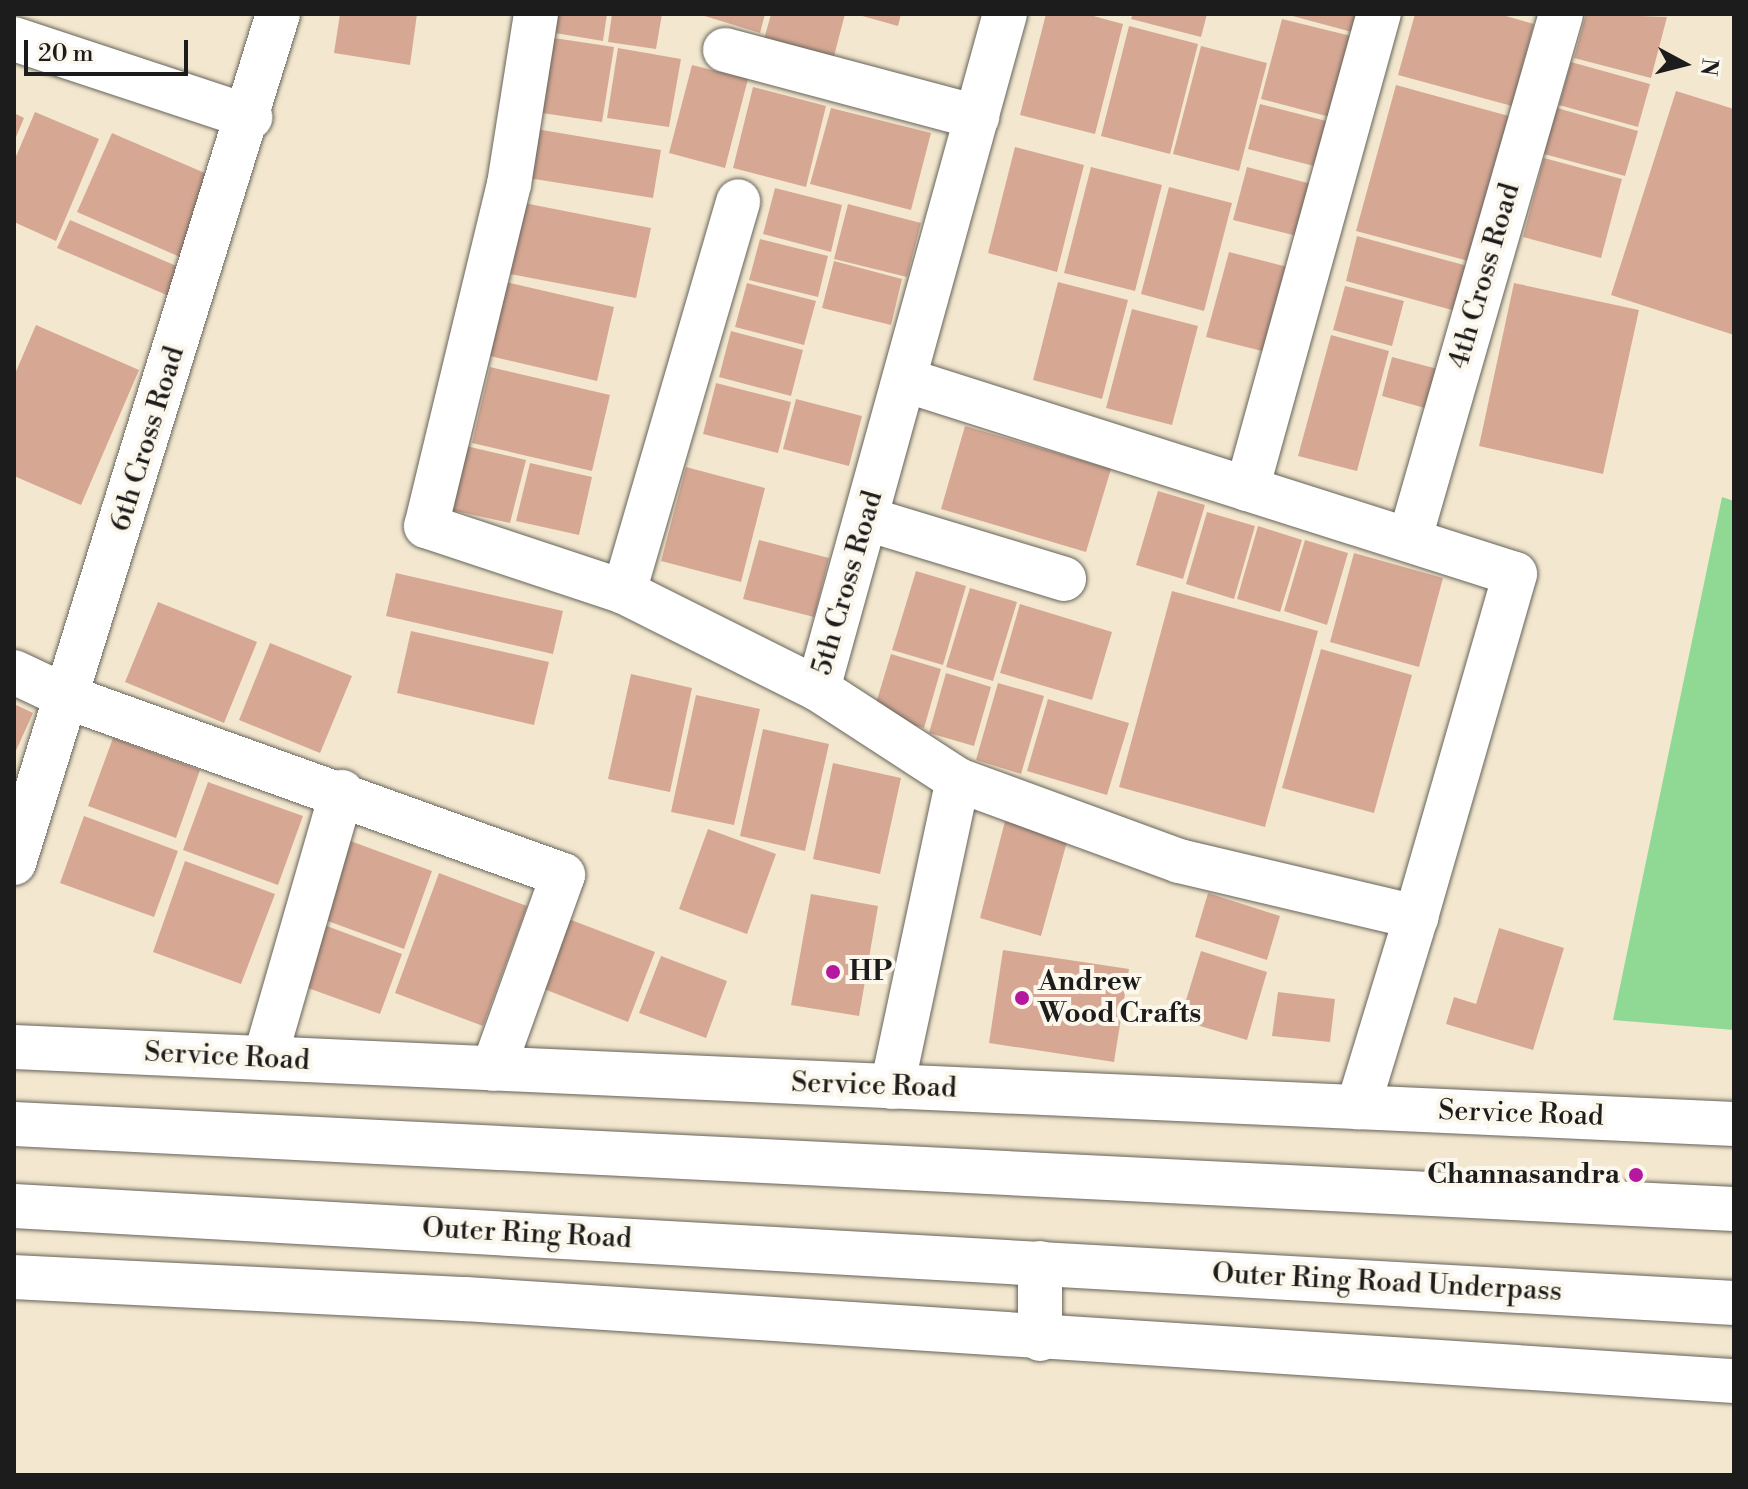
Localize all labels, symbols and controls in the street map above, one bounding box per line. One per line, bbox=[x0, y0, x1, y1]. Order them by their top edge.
scale bar bbox=[28, 24, 192, 74]
north arrow bbox=[1644, 24, 1724, 104]
text: 20 m bbox=[38, 39, 94, 69]
text: N bbox=[1694, 57, 1723, 77]
street label: 4th Cross Road bbox=[1442, 179, 1528, 373]
street label: 6th Cross Road bbox=[104, 342, 192, 536]
street label: 5th Cross Road bbox=[806, 487, 890, 679]
place label: HP bbox=[849, 955, 892, 989]
marker: HP bbox=[824, 963, 842, 981]
place label: Andrew Wood Crafts bbox=[1038, 965, 1201, 1031]
marker: Andrew Wood Crafts bbox=[1013, 989, 1031, 1007]
street label: Service Road bbox=[143, 1036, 311, 1078]
street label: Service Road bbox=[791, 1066, 957, 1106]
street label: Service Road bbox=[1438, 1094, 1604, 1134]
place label: Channasandra bbox=[1427, 1158, 1620, 1192]
marker: Channasandra bbox=[1627, 1166, 1645, 1184]
street label: Outer Ring Road bbox=[421, 1212, 633, 1256]
street label: Outer Ring Road Underpass bbox=[1211, 1257, 1563, 1309]

